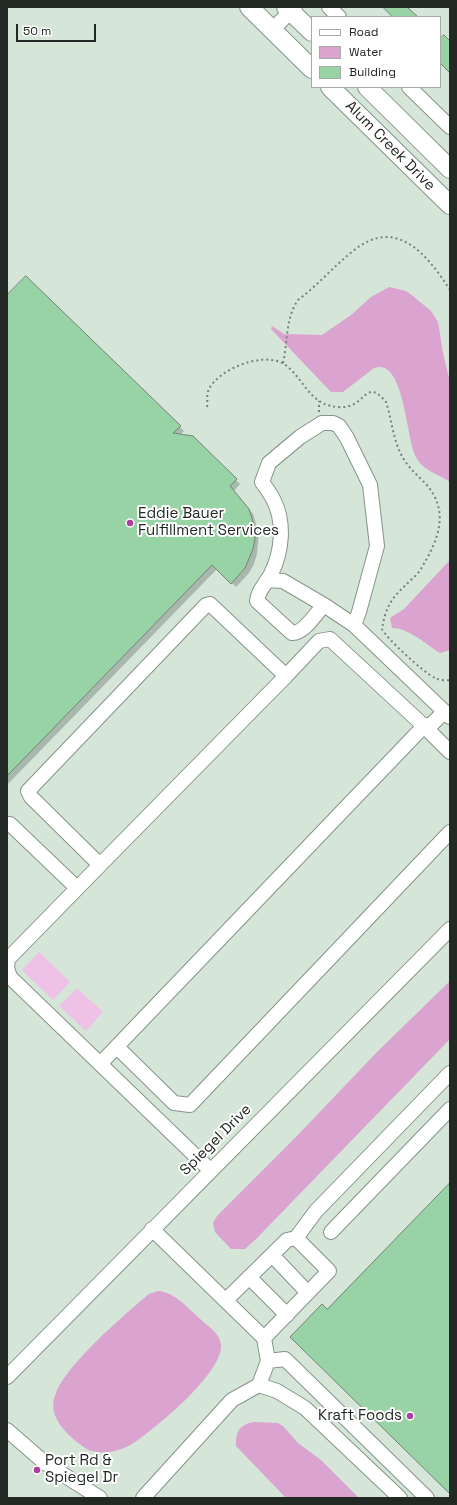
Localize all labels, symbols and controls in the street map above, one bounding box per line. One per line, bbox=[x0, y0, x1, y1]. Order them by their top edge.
scale bar bbox=[18, 16, 98, 42]
legend bbox=[311, 16, 441, 88]
text: 50 m bbox=[23, 23, 51, 39]
text: Road bbox=[349, 24, 378, 40]
text: Water bbox=[349, 44, 383, 60]
text: Building bbox=[349, 64, 396, 80]
street label: Alum Creek Drive bbox=[341, 97, 439, 195]
place label: Eddie Bauer Fulfillment Services bbox=[138, 505, 279, 540]
marker: Eddie Bauer Fulfillment Services bbox=[125, 518, 135, 528]
street label: Spiegel Drive bbox=[177, 1101, 255, 1179]
place label: Kraft Foods bbox=[318, 1407, 402, 1425]
marker: Kraft Foods bbox=[405, 1411, 415, 1421]
place label: Port Rd & Spiegel Dr bbox=[45, 1452, 118, 1487]
marker: Port Rd & Spiegel Dr bbox=[32, 1465, 42, 1475]

